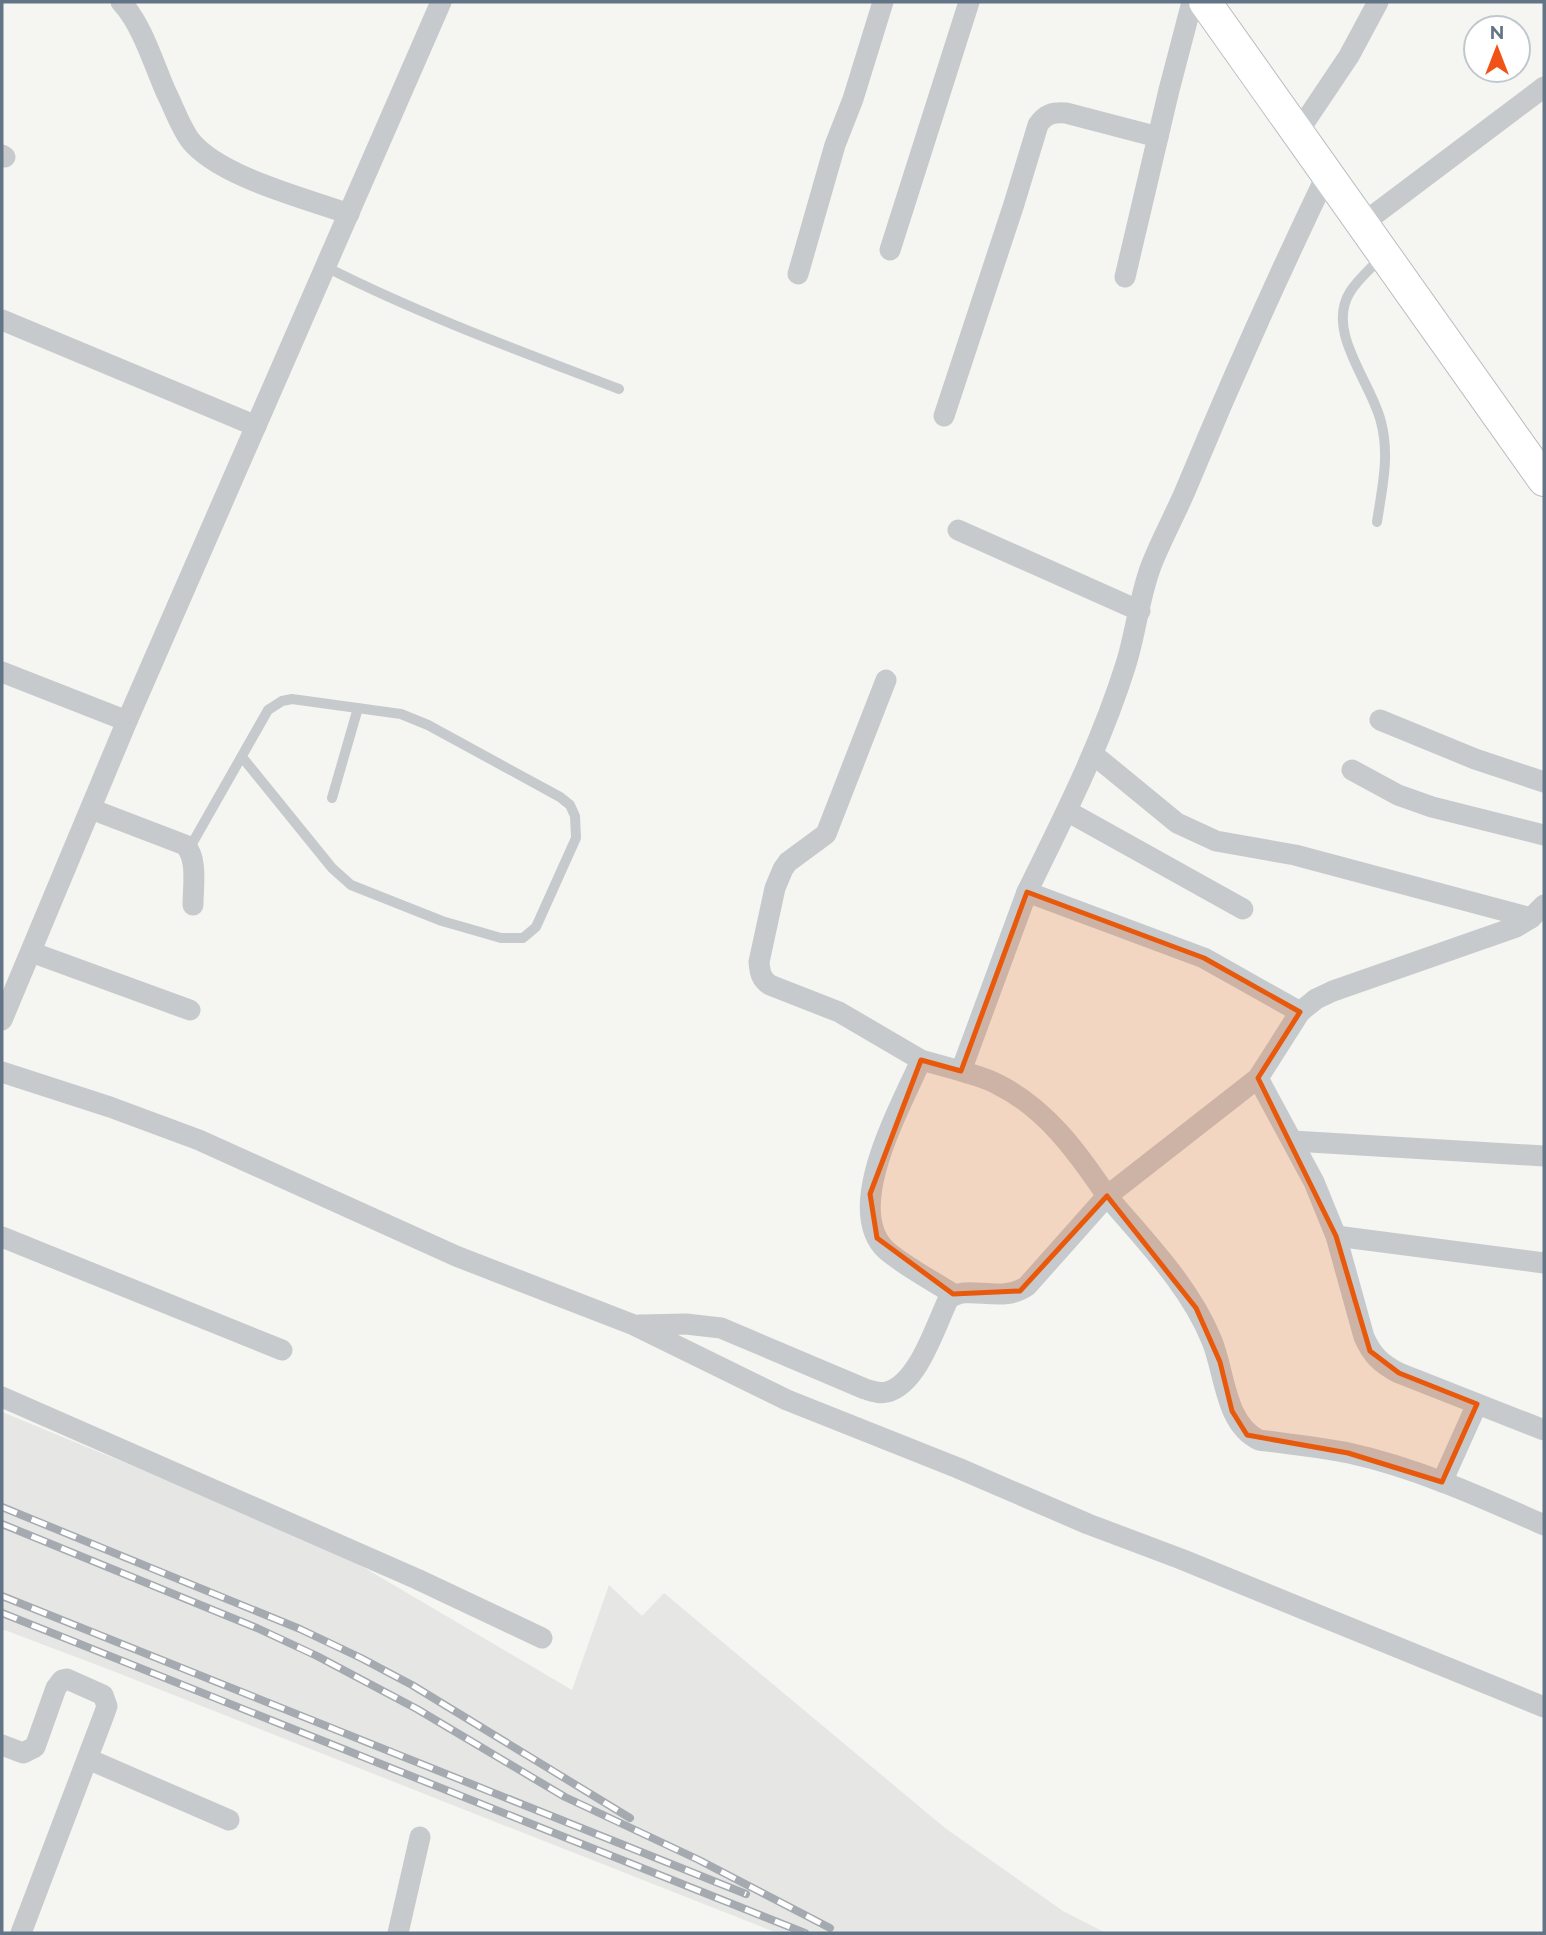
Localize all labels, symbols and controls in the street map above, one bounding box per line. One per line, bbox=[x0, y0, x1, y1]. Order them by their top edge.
north arrow bbox=[1462, 14, 1532, 84]
text: N bbox=[1490, 21, 1504, 43]

